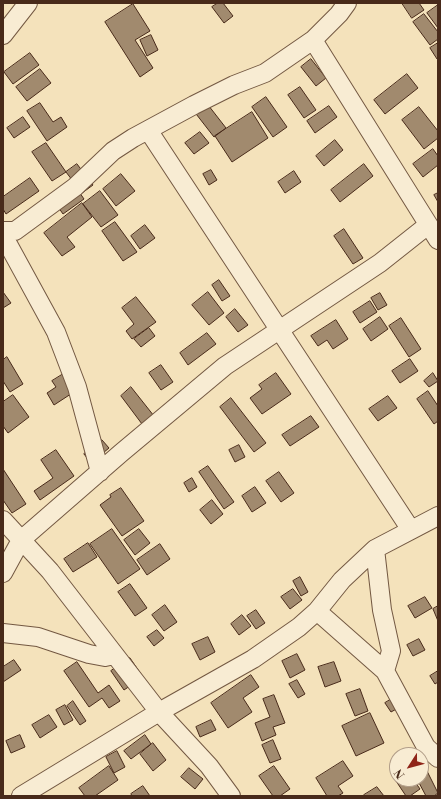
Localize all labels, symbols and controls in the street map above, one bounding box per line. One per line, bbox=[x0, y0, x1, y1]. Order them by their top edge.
north arrow bbox=[389, 747, 429, 787]
text: N bbox=[392, 766, 408, 781]

